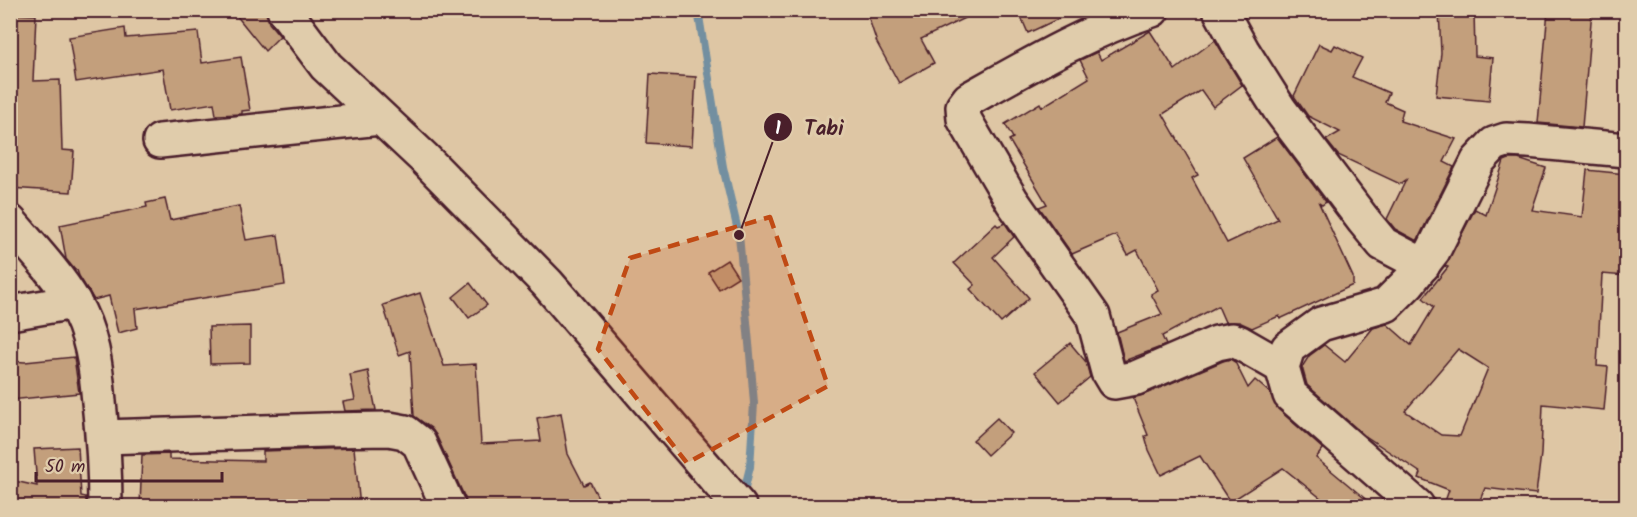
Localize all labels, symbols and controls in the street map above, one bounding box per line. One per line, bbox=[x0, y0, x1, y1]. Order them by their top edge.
callout: Tabi bbox=[763, 108, 856, 147]
text: Tabi bbox=[804, 113, 844, 146]
text: 1 bbox=[775, 115, 781, 144]
scale bar bbox=[36, 445, 222, 483]
text: 50 m bbox=[45, 453, 85, 482]

